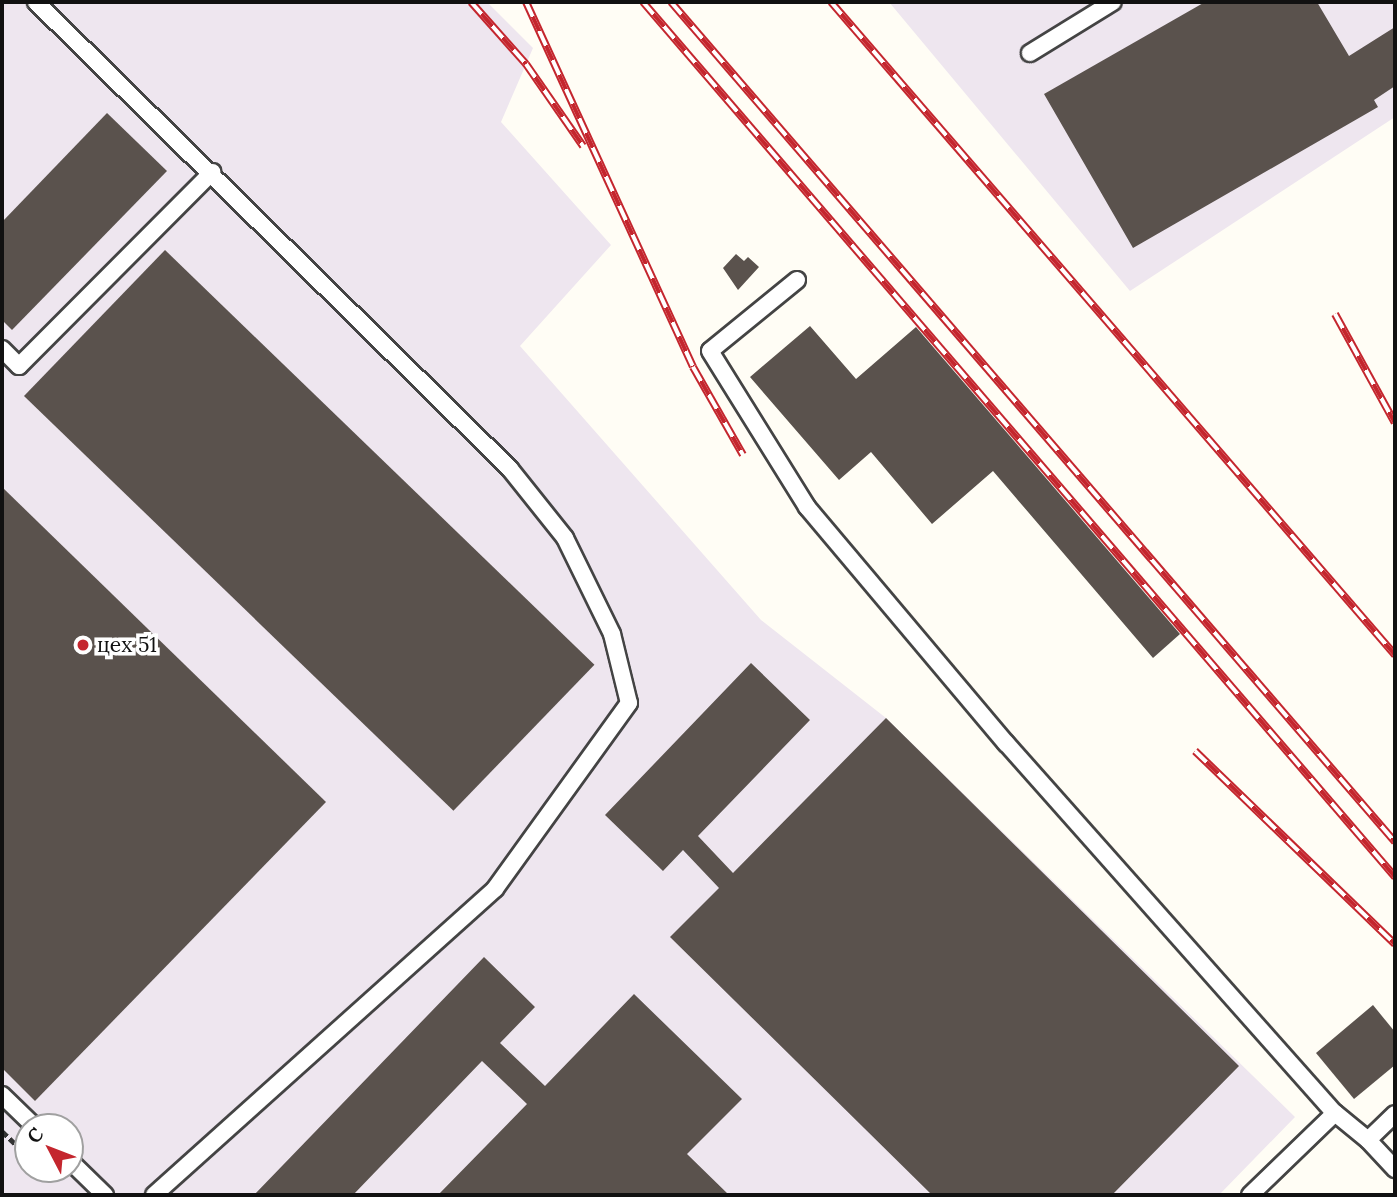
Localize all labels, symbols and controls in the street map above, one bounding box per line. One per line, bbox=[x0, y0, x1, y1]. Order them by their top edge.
place label: цех 51 bbox=[97, 632, 157, 658]
marker: цех 51 bbox=[75, 637, 91, 653]
north arrow bbox=[14, 1113, 84, 1183]
text: С bbox=[22, 1122, 48, 1148]

